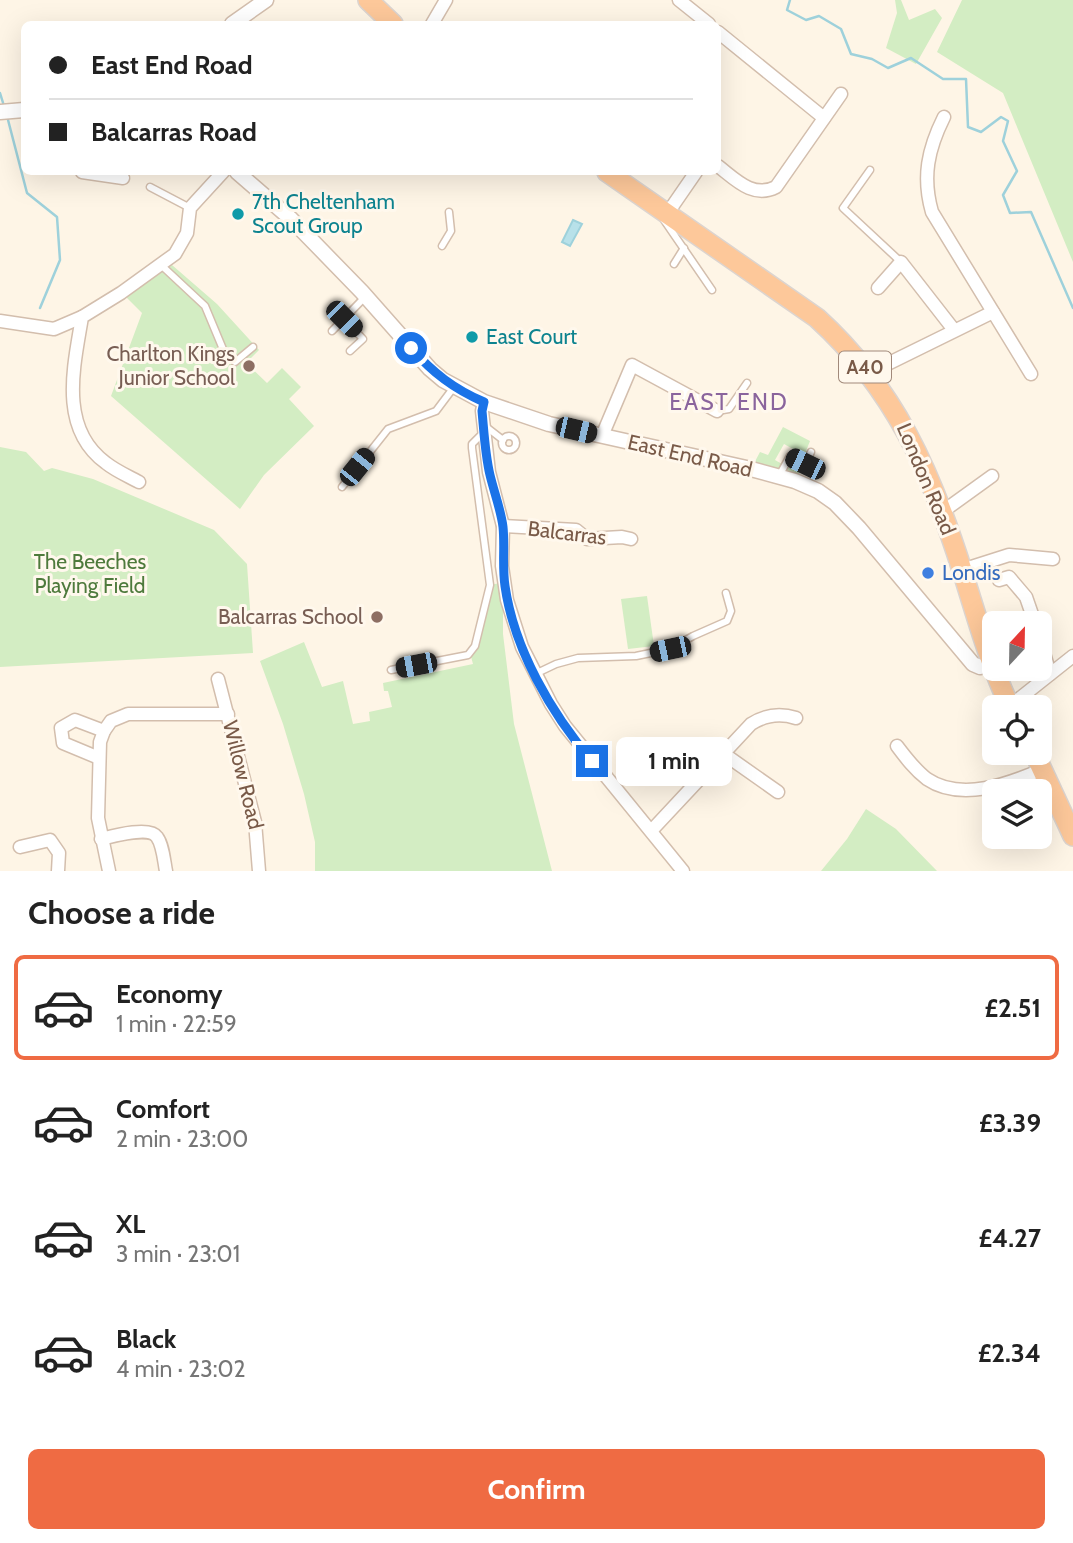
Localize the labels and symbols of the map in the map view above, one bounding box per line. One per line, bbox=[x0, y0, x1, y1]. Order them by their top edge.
place label: 7th Cheltenham Scout Group bbox=[252, 189, 395, 238]
marker: 7th Cheltenham Scout Group bbox=[230, 206, 246, 222]
car bbox=[322, 297, 367, 341]
place label: East Court bbox=[486, 324, 577, 349]
marker: East Court bbox=[464, 329, 480, 345]
route start bbox=[395, 332, 427, 364]
place label: Charlton Kings Junior School bbox=[106, 341, 235, 390]
road number: A40 bbox=[839, 352, 891, 382]
marker: Charlton Kings Junior School bbox=[241, 358, 257, 374]
district label: EAST END bbox=[669, 388, 789, 416]
car bbox=[554, 415, 599, 445]
street label: London Road bbox=[892, 419, 961, 538]
street label: East End Road bbox=[625, 429, 755, 482]
car bbox=[336, 444, 379, 490]
car bbox=[782, 445, 829, 483]
street label: Balcarras bbox=[526, 515, 608, 550]
park label: The Beeches Playing Field bbox=[34, 549, 146, 598]
place label: Londis bbox=[942, 560, 1001, 585]
marker: Londis bbox=[920, 565, 936, 581]
place label: Balcarras School bbox=[218, 604, 363, 629]
marker: Balcarras School bbox=[369, 609, 385, 625]
north arrow bbox=[982, 611, 1052, 681]
car bbox=[648, 634, 693, 664]
car bbox=[394, 651, 439, 679]
street label: Willow Road bbox=[218, 718, 269, 832]
callout: 1 min bbox=[616, 736, 732, 786]
route end bbox=[576, 745, 608, 777]

